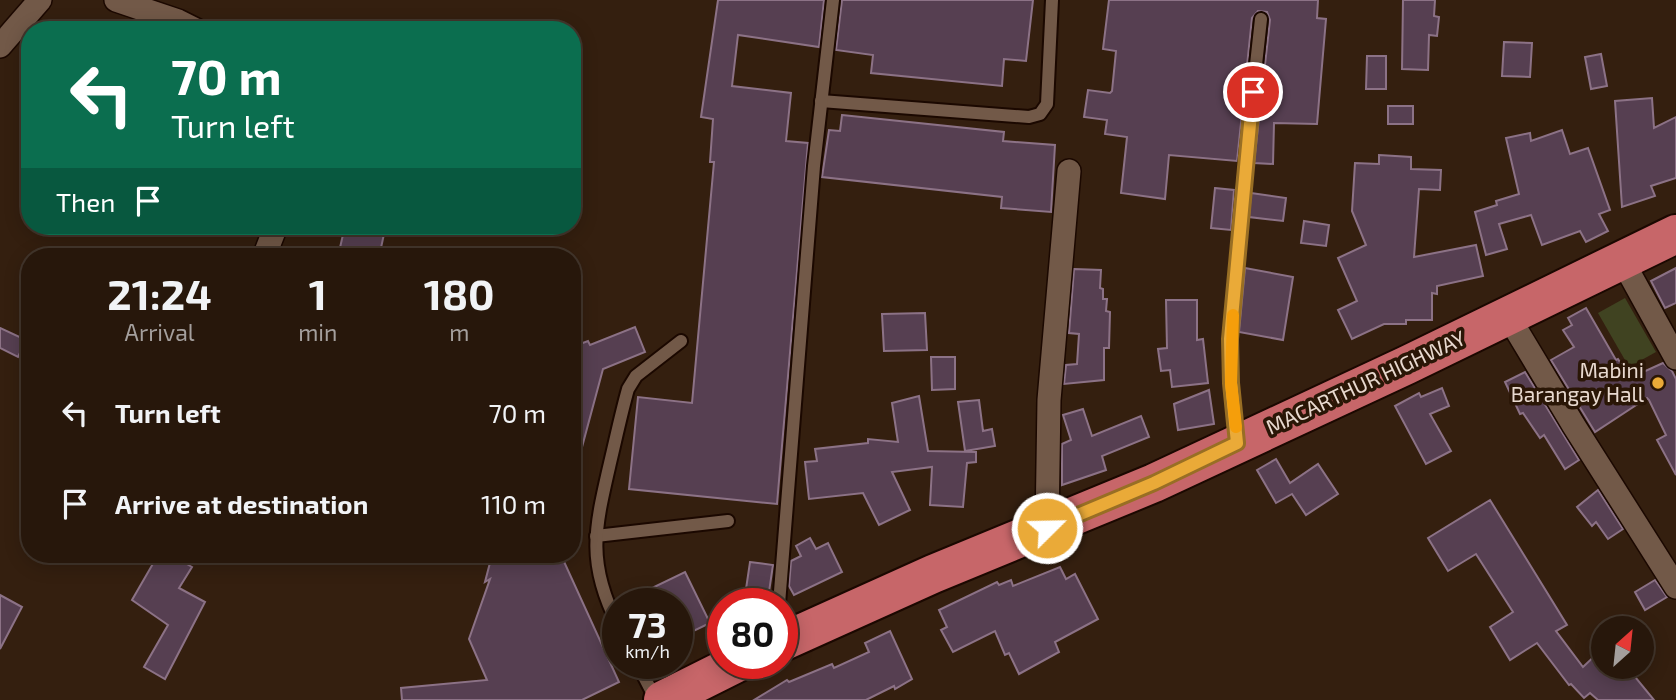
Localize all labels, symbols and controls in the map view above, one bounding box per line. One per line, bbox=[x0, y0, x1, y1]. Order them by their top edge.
text: 70 m bbox=[171, 46, 282, 105]
icon: left bbox=[56, 49, 147, 140]
pin bbox=[1223, 62, 1283, 122]
icon: arrive bbox=[1234, 73, 1272, 111]
text: Turn left bbox=[171, 106, 295, 144]
icon: arrive bbox=[129, 182, 167, 220]
text: Then bbox=[56, 186, 115, 217]
text: 21:24 bbox=[107, 268, 212, 318]
text: 1 bbox=[309, 268, 327, 318]
text: 180 bbox=[424, 268, 495, 318]
text: Arrival bbox=[125, 318, 195, 346]
text: min bbox=[298, 318, 337, 346]
text: m bbox=[449, 318, 469, 346]
street label: MACARTHUR HIGHWAY bbox=[1262, 324, 1469, 439]
place label: Mabini Barangay Hall bbox=[1511, 357, 1645, 406]
marker: Mabini Barangay Hall bbox=[1650, 375, 1666, 391]
icon: left bbox=[56, 394, 94, 432]
text: Turn left bbox=[115, 397, 221, 428]
text: 70 m bbox=[488, 397, 546, 428]
icon: arrive bbox=[56, 485, 94, 523]
text: Arrive at destination bbox=[115, 488, 368, 519]
text: 110 m bbox=[481, 488, 546, 519]
position arrow bbox=[1010, 491, 1084, 565]
speed limit sign: 80 bbox=[707, 588, 798, 679]
text: 73 bbox=[628, 603, 667, 645]
north arrow bbox=[1591, 616, 1654, 679]
map controls bbox=[1591, 616, 1654, 679]
text: km/h bbox=[625, 640, 670, 662]

